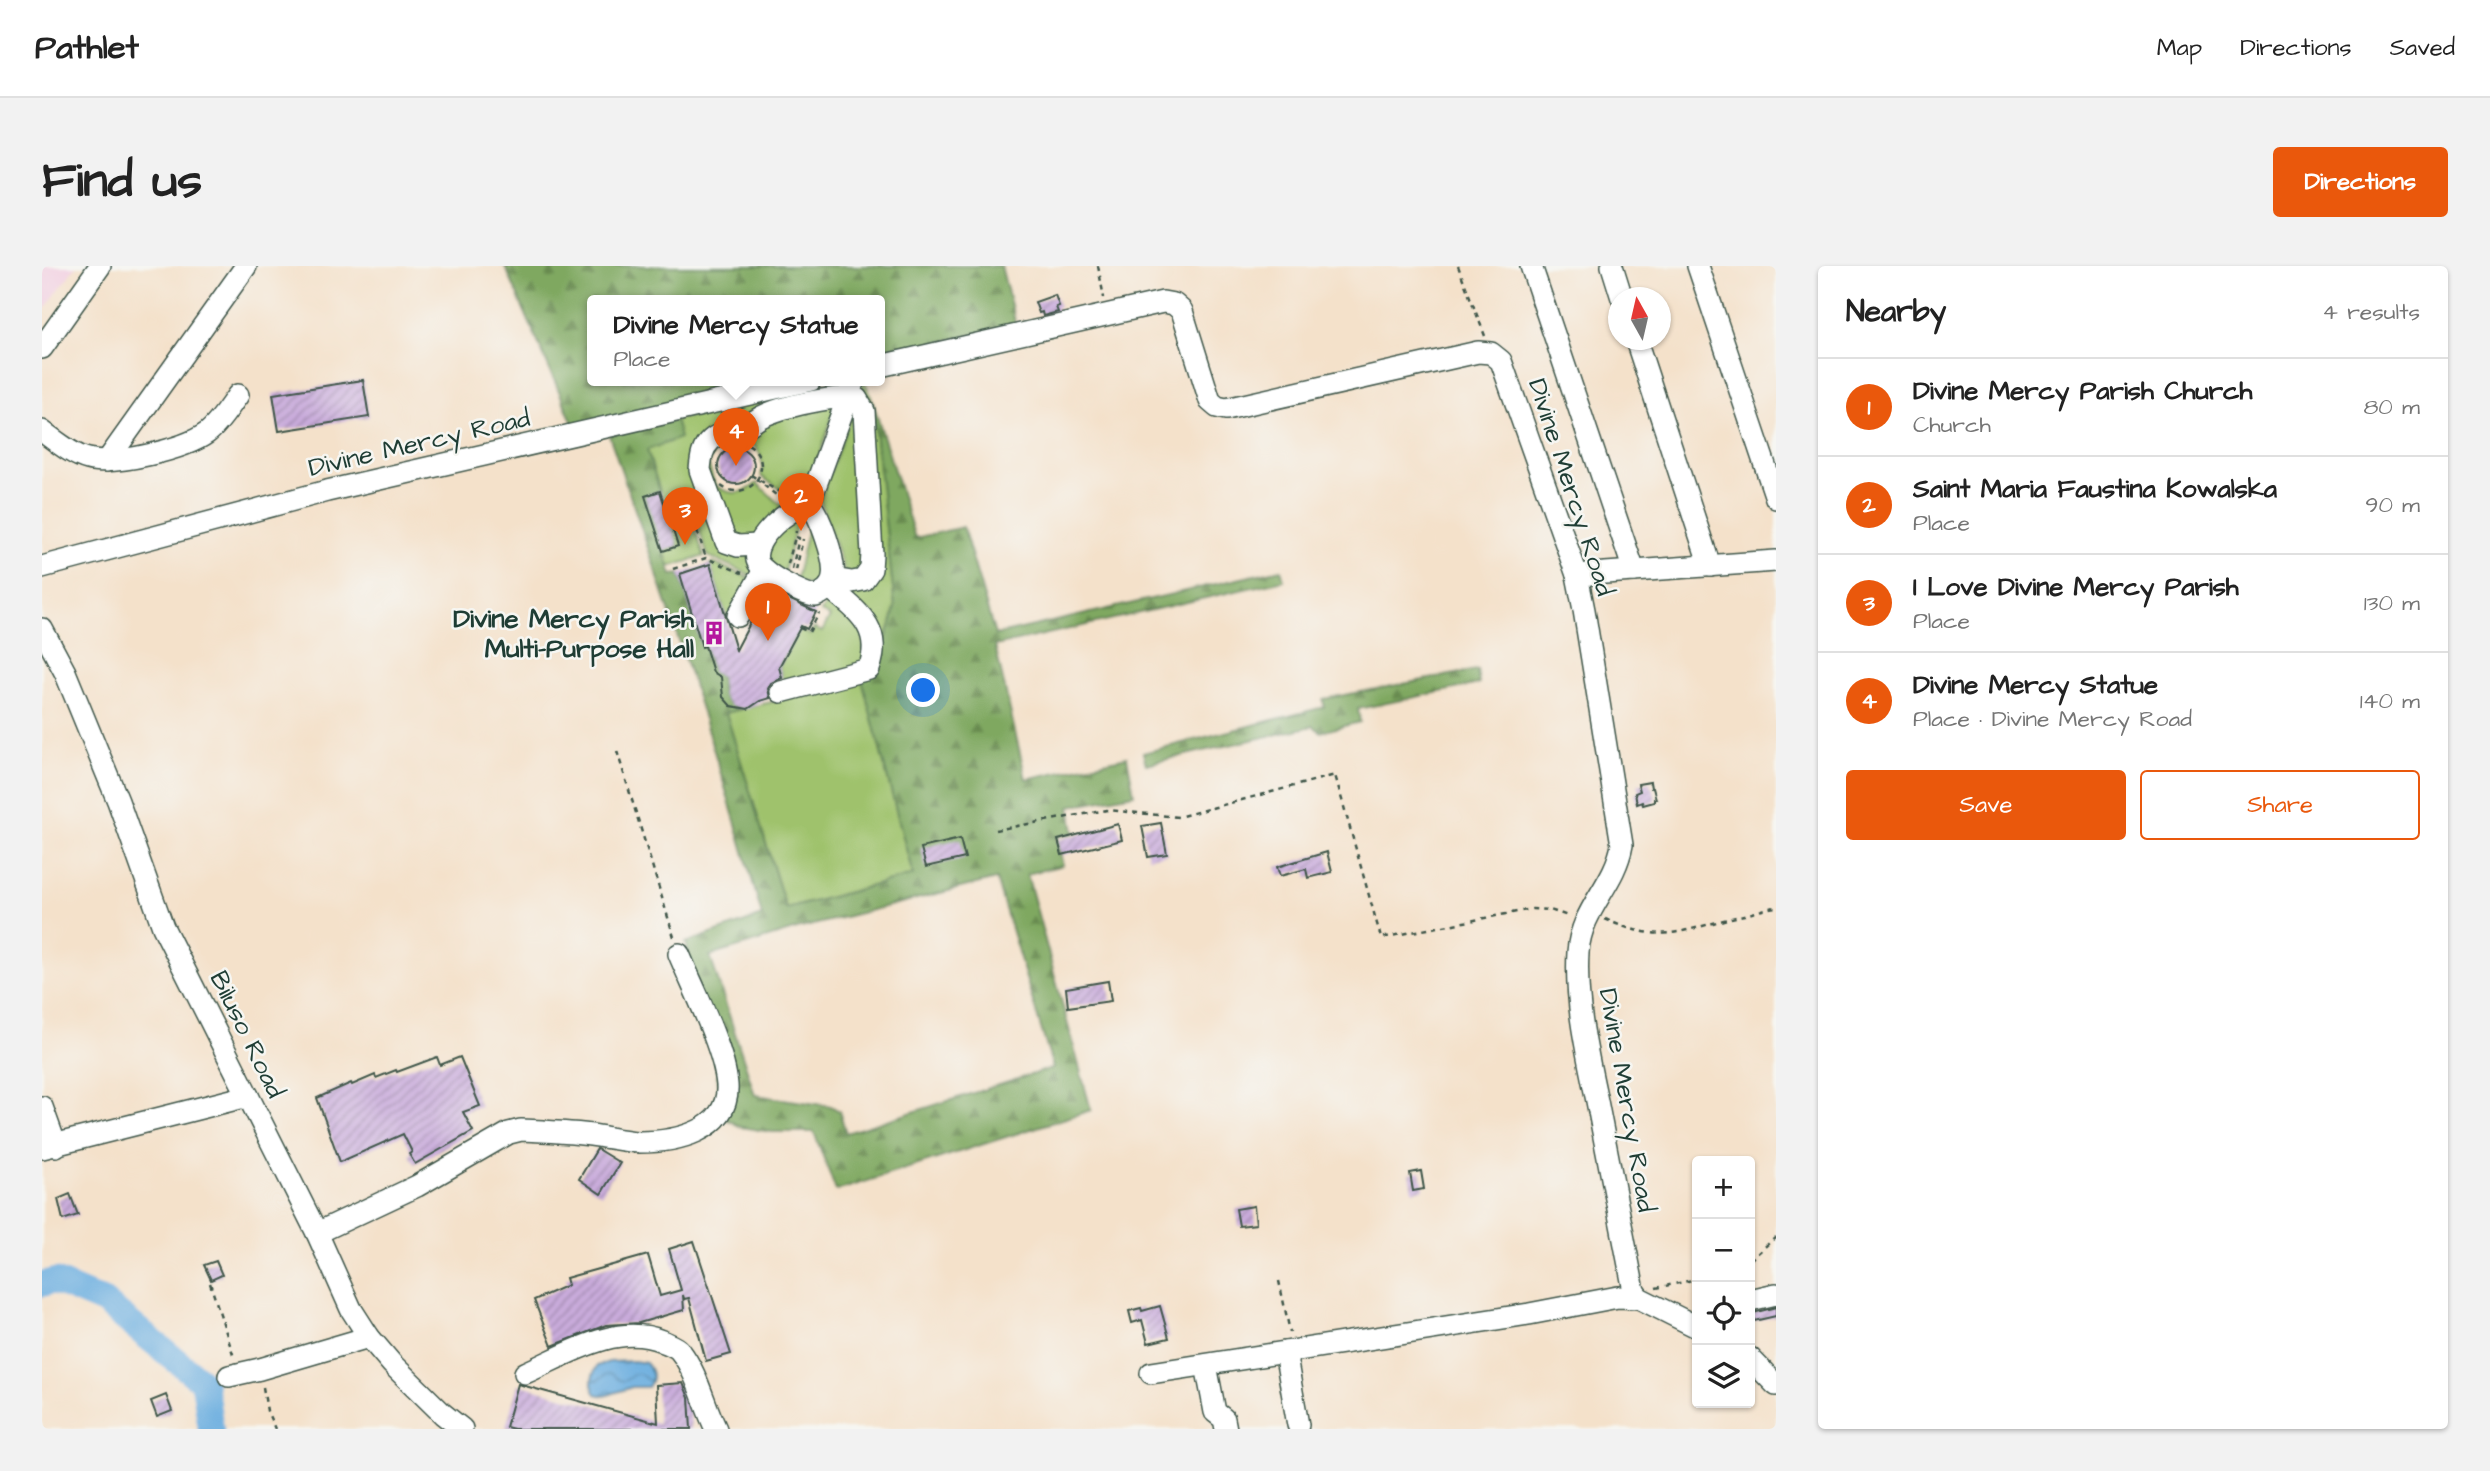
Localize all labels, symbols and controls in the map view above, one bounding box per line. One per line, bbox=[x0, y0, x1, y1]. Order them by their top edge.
text: Pathlet bbox=[35, 25, 139, 71]
text: Map bbox=[2157, 31, 2202, 65]
text: Directions bbox=[2240, 31, 2352, 65]
text: Saved bbox=[2390, 31, 2455, 65]
button: Directions bbox=[2273, 147, 2448, 217]
text: Find us bbox=[42, 148, 202, 216]
north arrow bbox=[1608, 287, 1671, 350]
text: Nearby bbox=[1846, 291, 1946, 333]
popup bbox=[587, 295, 885, 386]
text: 4 results bbox=[2322, 296, 2420, 328]
text: Divine Mercy Statue bbox=[614, 307, 858, 343]
text: Place bbox=[614, 343, 671, 375]
text: Divine Mercy Parish Church bbox=[1913, 373, 2252, 409]
street label: Divine Mercy Road bbox=[1517, 374, 1623, 601]
text: 1 bbox=[1868, 391, 1870, 423]
text: 80 m bbox=[2363, 391, 2420, 423]
street label: Divine Mercy Road bbox=[305, 400, 534, 488]
pin: 4 bbox=[713, 408, 759, 466]
text: Church bbox=[1913, 409, 1991, 441]
text: Saint Maria Faustina Kowalska bbox=[1913, 471, 2277, 507]
pin: 2 bbox=[778, 473, 824, 531]
pin: 3 bbox=[662, 487, 708, 545]
text: 2 bbox=[1862, 489, 1876, 521]
text: 90 m bbox=[2365, 489, 2420, 521]
text: Place bbox=[1913, 507, 1970, 539]
text: I Love Divine Mercy Parish bbox=[1913, 569, 2239, 605]
pin: 1 bbox=[745, 583, 791, 641]
text: 3 bbox=[1863, 587, 1875, 619]
text: 130 m bbox=[2364, 587, 2420, 619]
place label: Divine Mercy Parish Multi-Purpose Hall bbox=[453, 601, 695, 667]
text: Place bbox=[1913, 605, 1970, 637]
building icon: Divine Mercy Parish Multi-Purpose Hall bbox=[700, 619, 728, 647]
text: Divine Mercy Statue bbox=[1913, 667, 2158, 703]
your location bbox=[906, 673, 940, 707]
text: 4 bbox=[1861, 685, 1877, 717]
text: 140 m bbox=[2360, 685, 2420, 717]
text: Place · Divine Mercy Road bbox=[1913, 703, 2192, 735]
button: Save bbox=[1846, 770, 2126, 840]
button: Share bbox=[2140, 770, 2420, 840]
street label: Biluso Road bbox=[201, 965, 293, 1104]
street label: Divine Mercy Road bbox=[1588, 986, 1664, 1215]
map controls bbox=[1692, 1156, 1755, 1408]
button: + bbox=[1692, 1156, 1755, 1219]
button: − bbox=[1692, 1219, 1755, 1282]
button: locate bbox=[1692, 1282, 1755, 1345]
button: layers bbox=[1692, 1345, 1755, 1408]

